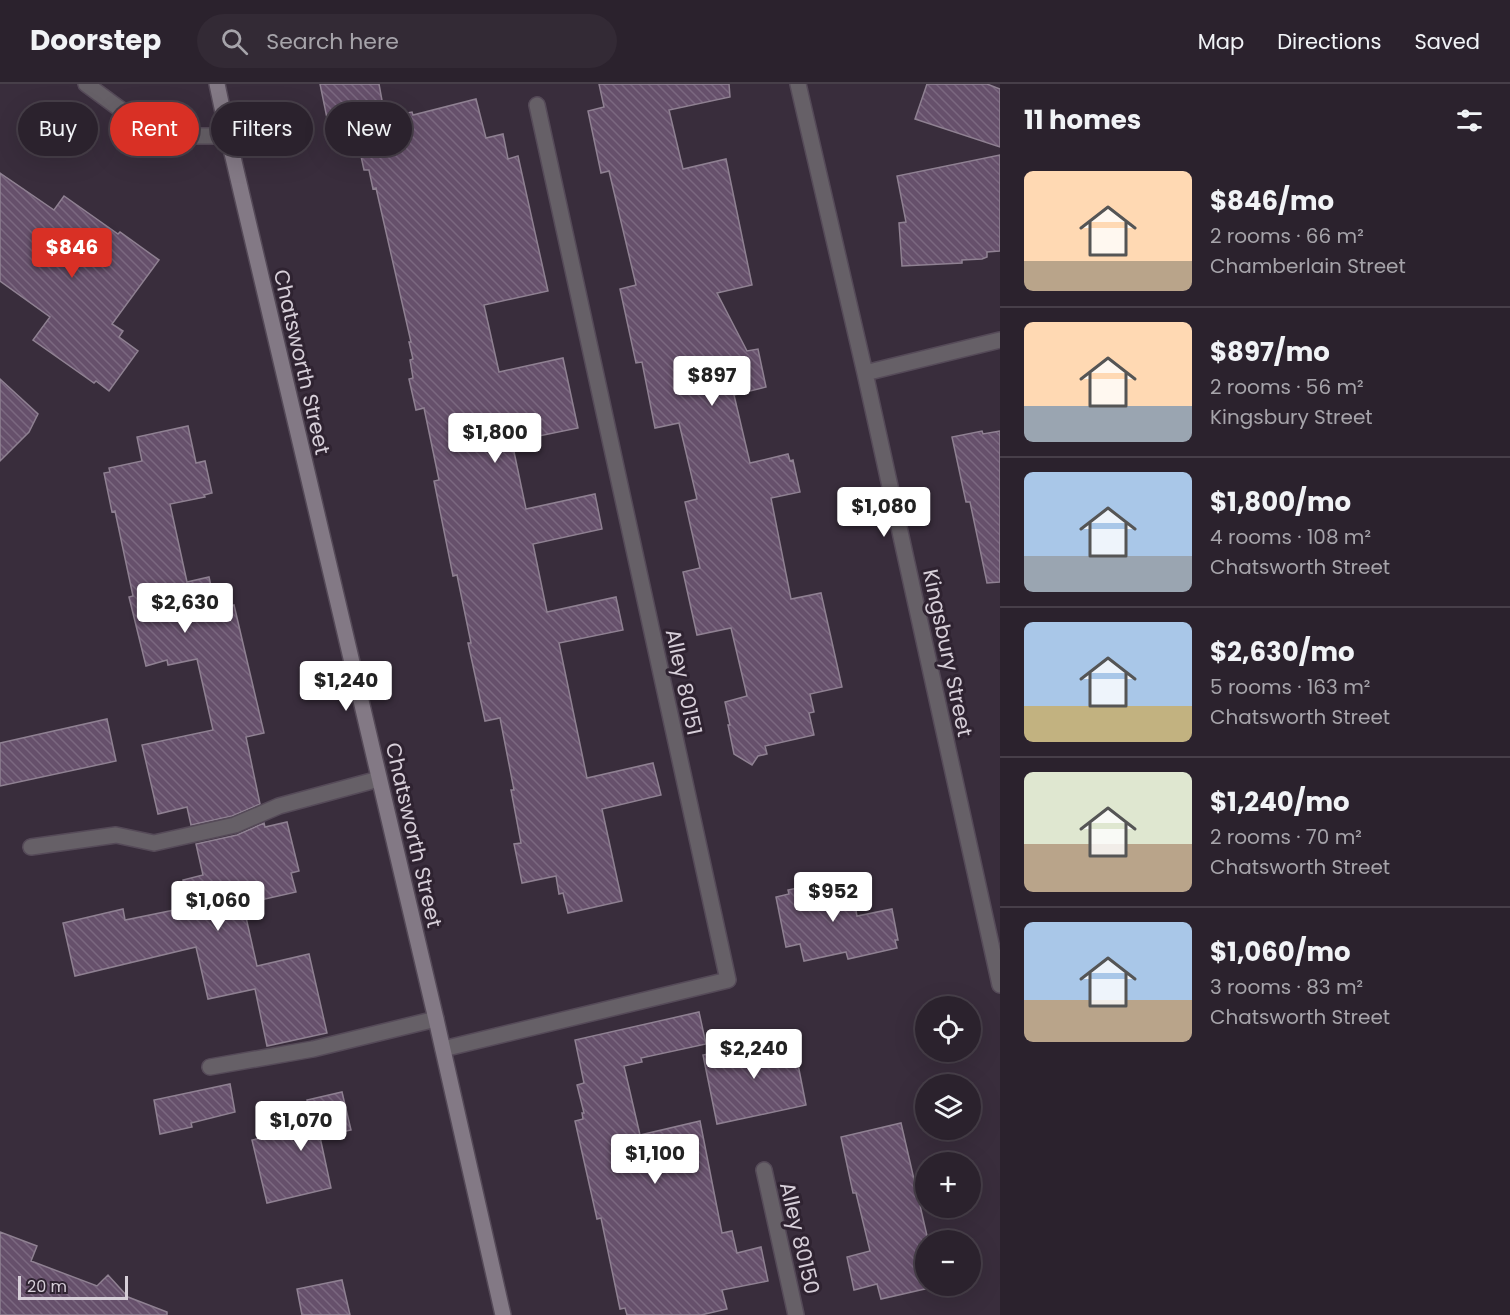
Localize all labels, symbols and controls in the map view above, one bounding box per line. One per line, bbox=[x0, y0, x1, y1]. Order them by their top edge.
search box bbox=[197, 14, 617, 68]
text: Doorstep bbox=[30, 21, 161, 60]
icon: search bbox=[218, 25, 251, 58]
text: Search here bbox=[266, 26, 399, 57]
text: Map bbox=[1198, 27, 1244, 56]
text: Directions bbox=[1277, 27, 1381, 56]
text: Saved bbox=[1414, 27, 1480, 56]
chip: Buy bbox=[18, 102, 98, 156]
chip: Rent bbox=[110, 102, 199, 156]
chip: Filters bbox=[211, 102, 313, 156]
chip: New bbox=[325, 102, 412, 156]
text: 11 homes bbox=[1024, 102, 1141, 138]
icon: filters bbox=[1453, 104, 1486, 137]
text: $846/mo bbox=[1210, 183, 1334, 219]
icon: home bbox=[1072, 195, 1144, 267]
text: 2 rooms · 66 m² bbox=[1210, 222, 1364, 250]
pin: $846 bbox=[36, 228, 108, 279]
text: $846 bbox=[46, 233, 98, 261]
text: Chamberlain Street bbox=[1210, 252, 1406, 280]
street label: Chatsworth Street bbox=[267, 267, 337, 457]
text: $897/mo bbox=[1210, 334, 1330, 370]
icon: home bbox=[1072, 346, 1144, 418]
pin: $897 bbox=[676, 356, 748, 407]
text: $897 bbox=[687, 361, 737, 389]
text: 2 rooms · 56 m² bbox=[1210, 373, 1364, 401]
text: Kingsbury Street bbox=[1210, 403, 1373, 431]
pin: $1,800 bbox=[446, 413, 544, 464]
text: $1,800 bbox=[462, 418, 528, 446]
text: $1,800/mo bbox=[1210, 484, 1351, 520]
pin: $1,080 bbox=[835, 487, 933, 538]
text: $1,080 bbox=[851, 492, 917, 520]
icon: home bbox=[1072, 496, 1144, 568]
text: 4 rooms · 108 m² bbox=[1210, 523, 1371, 551]
text: Chatsworth Street bbox=[1210, 553, 1390, 581]
street label: Kingsbury Street bbox=[916, 566, 980, 740]
pin: $2,630 bbox=[136, 583, 234, 634]
text: $2,630 bbox=[151, 588, 219, 616]
street label: Alley 80151 bbox=[659, 626, 709, 738]
text: $2,630/mo bbox=[1210, 634, 1355, 670]
icon: home bbox=[1072, 646, 1144, 718]
pin: $1,240 bbox=[297, 661, 395, 712]
text: $1,240 bbox=[314, 666, 378, 694]
text: 5 rooms · 163 m² bbox=[1210, 673, 1370, 701]
text: Chatsworth Street bbox=[1210, 703, 1390, 731]
street label: Chatsworth Street bbox=[379, 740, 449, 930]
text: $1,240/mo bbox=[1210, 784, 1350, 820]
icon: home bbox=[1072, 796, 1144, 868]
text: 2 rooms · 70 m² bbox=[1210, 823, 1362, 851]
text: Chatsworth Street bbox=[1210, 853, 1390, 881]
pin: $952 bbox=[797, 872, 869, 923]
text: $952 bbox=[808, 877, 858, 905]
pin: $1,060 bbox=[169, 881, 267, 932]
text: $1,060 bbox=[185, 886, 251, 914]
text: $1,060/mo bbox=[1210, 934, 1351, 970]
icon: home bbox=[1072, 946, 1144, 1018]
text: 3 rooms · 83 m² bbox=[1210, 973, 1363, 1001]
map controls bbox=[915, 996, 981, 1296]
button: locate bbox=[915, 996, 981, 1062]
text: Chatsworth Street bbox=[1210, 1003, 1390, 1031]
pin: $2,240 bbox=[705, 1029, 803, 1080]
text: $2,240 bbox=[720, 1034, 788, 1062]
button: layers bbox=[915, 1074, 981, 1140]
pin: $1,070 bbox=[252, 1101, 350, 1152]
text: $1,070 bbox=[269, 1106, 333, 1134]
pin: $1,100 bbox=[606, 1134, 704, 1185]
text: $1,100 bbox=[625, 1139, 685, 1167]
button: + bbox=[915, 1152, 981, 1218]
street label: Alley 80150 bbox=[773, 1179, 827, 1297]
button: − bbox=[915, 1230, 981, 1296]
scale bar bbox=[18, 1273, 128, 1300]
text: 20 m bbox=[27, 1275, 67, 1298]

